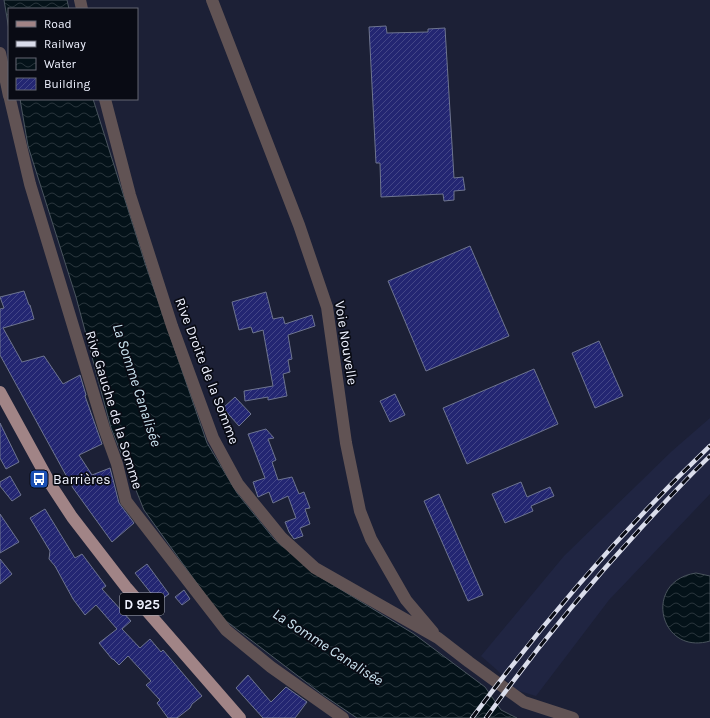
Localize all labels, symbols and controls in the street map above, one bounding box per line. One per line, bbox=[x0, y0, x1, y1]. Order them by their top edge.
legend bbox=[8, 8, 138, 100]
text: Road bbox=[44, 17, 72, 31]
text: Railway bbox=[44, 37, 86, 51]
text: Water bbox=[44, 57, 77, 71]
text: Building bbox=[44, 77, 91, 91]
street label: Rive Droite de la Somme bbox=[171, 295, 243, 447]
street label: Voie Nouvelle bbox=[331, 300, 361, 386]
water label: La Somme Canalisée bbox=[109, 321, 165, 449]
street label: Rive Gauche de la Somme bbox=[82, 329, 146, 491]
bus stop icon: Barrières bbox=[28, 468, 50, 490]
place label: Barrières bbox=[53, 471, 111, 488]
road number: D 925 bbox=[120, 593, 164, 615]
water label: La Somme Canalisée bbox=[269, 605, 387, 690]

